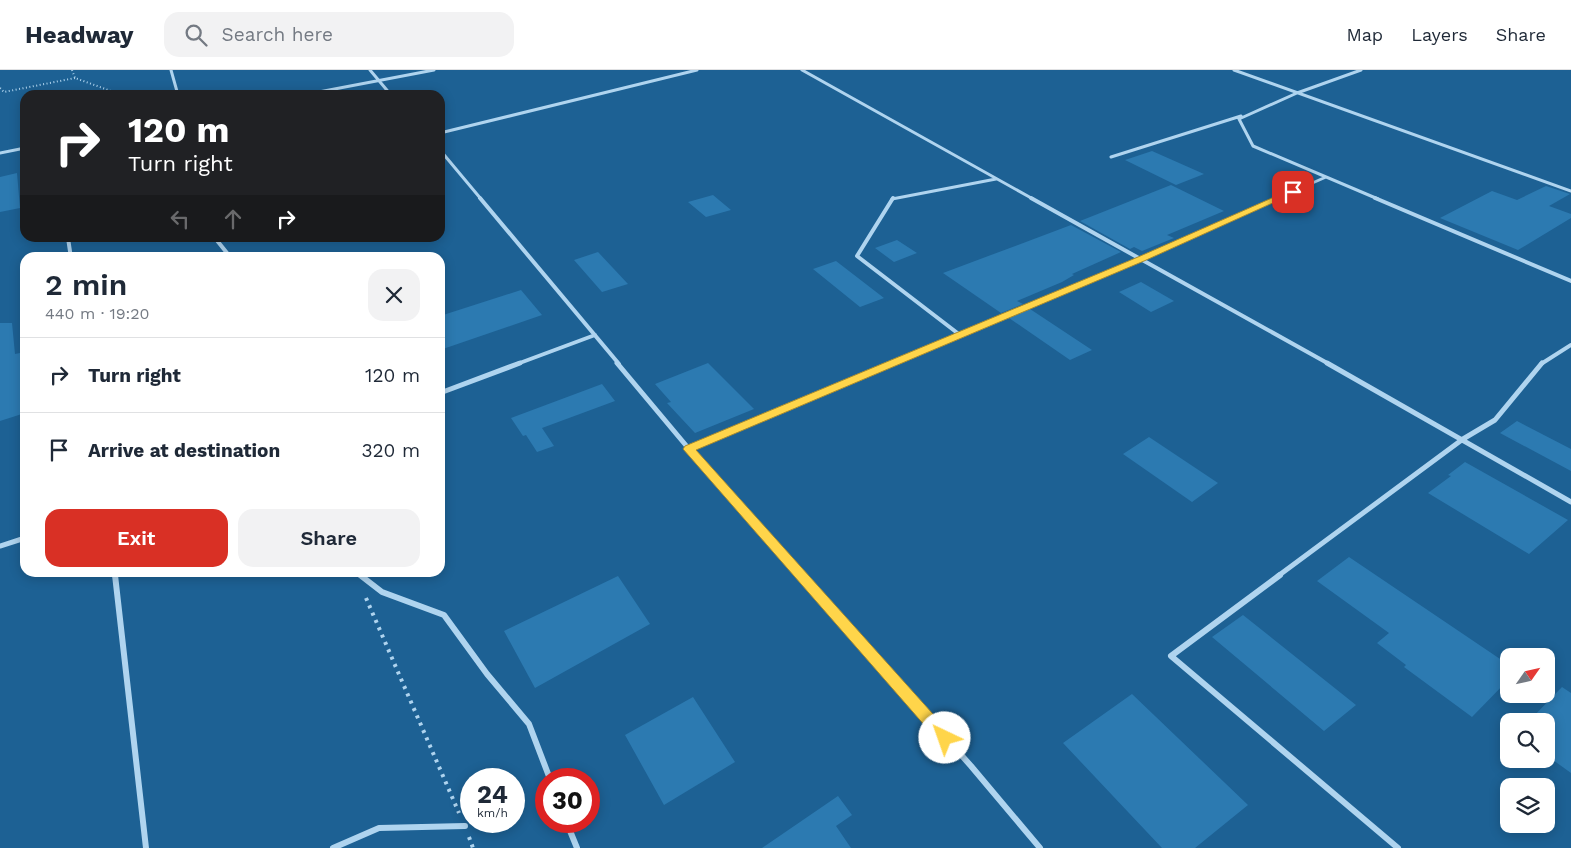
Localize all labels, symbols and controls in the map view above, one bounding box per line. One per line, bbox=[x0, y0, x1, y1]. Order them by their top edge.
search box bbox=[164, 12, 514, 57]
text: Headway bbox=[25, 21, 134, 49]
icon: search bbox=[182, 21, 210, 49]
text: Search here bbox=[222, 23, 333, 46]
text: Map bbox=[1346, 24, 1383, 45]
text: Layers bbox=[1411, 24, 1468, 45]
text: Share bbox=[1496, 24, 1546, 45]
text: 120 m bbox=[128, 109, 229, 151]
icon: right bbox=[45, 110, 110, 175]
text: Turn right bbox=[128, 151, 233, 176]
pin bbox=[1272, 171, 1314, 213]
icon: arrive bbox=[1279, 178, 1307, 206]
icon: left bbox=[166, 205, 194, 233]
icon: ahead bbox=[219, 205, 247, 233]
icon: right bbox=[272, 205, 300, 233]
text: 2 min bbox=[45, 267, 127, 302]
button: close bbox=[368, 269, 420, 321]
text: 440 m · 19:20 bbox=[45, 304, 150, 323]
icon: right bbox=[45, 361, 73, 389]
text: Turn right bbox=[88, 364, 181, 387]
text: 120 m bbox=[365, 364, 420, 387]
icon: arrive bbox=[45, 436, 73, 464]
text: Arrive at destination bbox=[88, 439, 280, 462]
text: 320 m bbox=[361, 439, 420, 462]
button: Exit bbox=[45, 509, 228, 567]
button: Share bbox=[238, 509, 420, 567]
north arrow bbox=[1500, 648, 1555, 702]
map controls bbox=[1500, 648, 1555, 833]
position arrow bbox=[918, 711, 970, 763]
button: search bbox=[1500, 713, 1555, 768]
speed limit sign: 30 bbox=[535, 768, 600, 833]
button: layers bbox=[1500, 778, 1555, 833]
text: 24 bbox=[477, 780, 508, 809]
text: km/h bbox=[477, 806, 508, 820]

